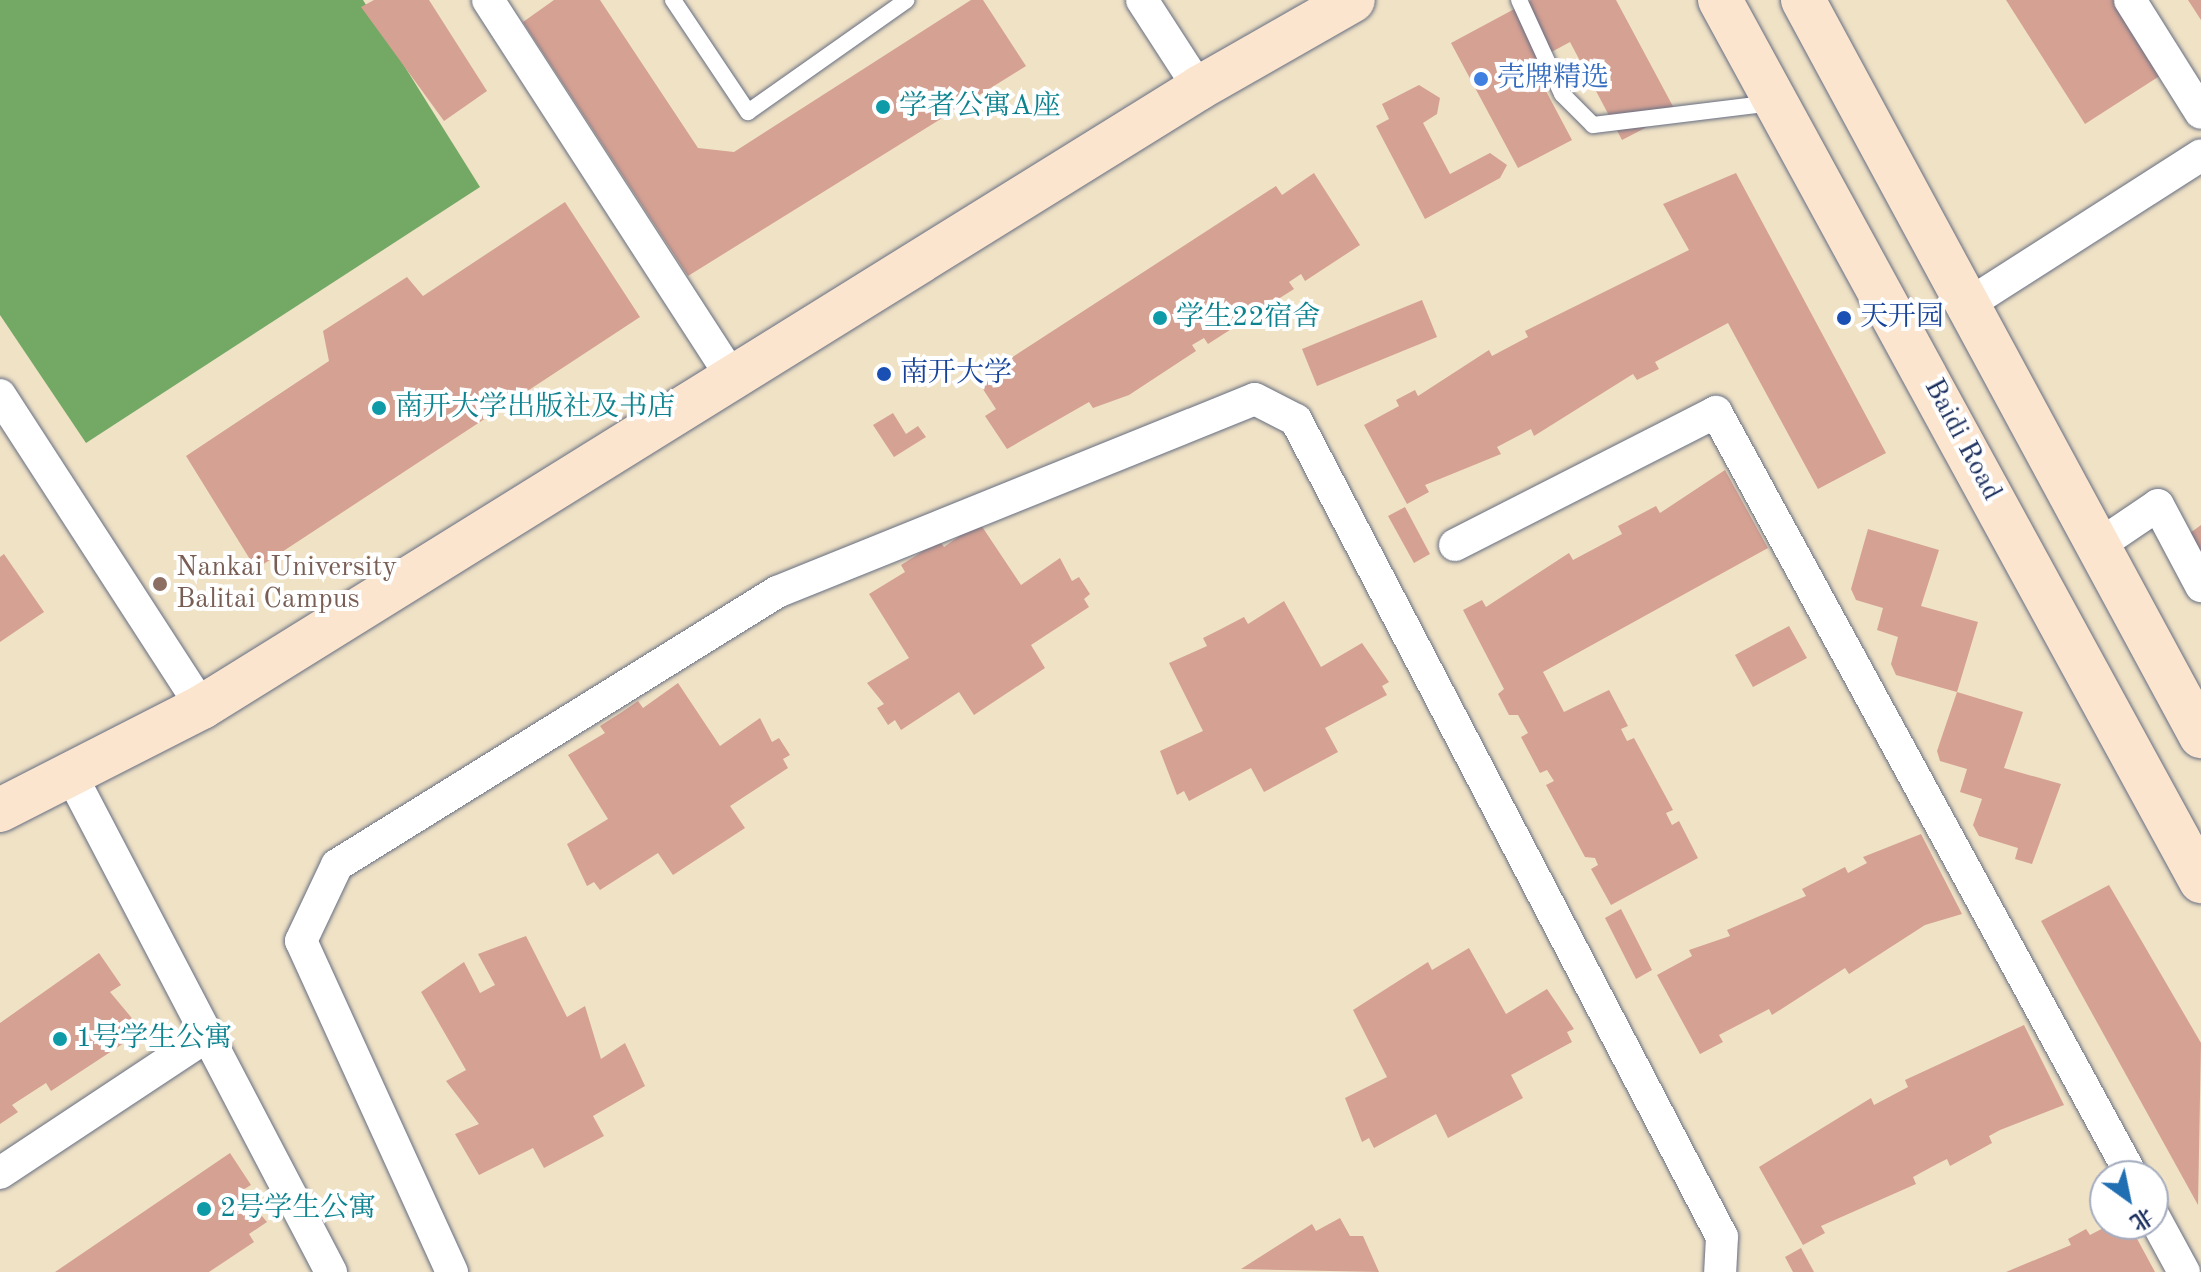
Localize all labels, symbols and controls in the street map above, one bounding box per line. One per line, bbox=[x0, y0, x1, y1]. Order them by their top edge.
place label: 壳牌精选 bbox=[1497, 62, 1609, 96]
marker: 壳牌精选 bbox=[1472, 70, 1490, 88]
place label: 学者公寓A座 bbox=[899, 90, 1060, 124]
marker: 学者公寓A座 bbox=[874, 98, 892, 116]
place label: 学生22宿舍 bbox=[1176, 301, 1320, 335]
place label: 天开园 bbox=[1860, 301, 1944, 335]
marker: 学生22宿舍 bbox=[1151, 309, 1169, 327]
marker: 天开园 bbox=[1835, 309, 1853, 327]
place label: 南开大学 bbox=[900, 357, 1012, 391]
marker: 南开大学 bbox=[875, 365, 893, 383]
street label: Baidi Road bbox=[1916, 373, 2008, 507]
place label: 南开大学出版社及书店 bbox=[395, 391, 675, 425]
marker: 南开大学出版社及书店 bbox=[370, 399, 388, 417]
place label: Nankai University Balitai Campus bbox=[176, 551, 397, 617]
marker: Nankai University Balitai Campus bbox=[151, 575, 169, 593]
place label: 1号学生公寓 bbox=[76, 1022, 232, 1056]
marker: 1号学生公寓 bbox=[51, 1030, 69, 1048]
north arrow bbox=[2089, 1160, 2169, 1240]
place label: 2号学生公寓 bbox=[220, 1192, 376, 1226]
marker: 2号学生公寓 bbox=[195, 1200, 213, 1218]
text: 北 bbox=[2126, 1203, 2156, 1234]

